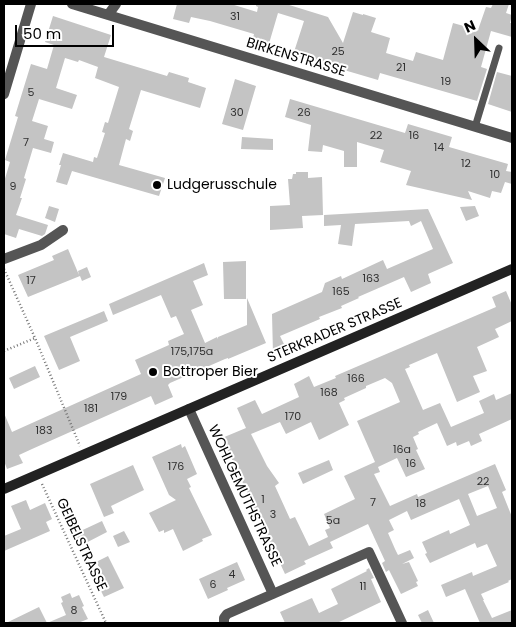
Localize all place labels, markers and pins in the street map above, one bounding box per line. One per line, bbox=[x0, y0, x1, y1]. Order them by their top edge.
place label: Ludgerusschule bbox=[167, 177, 277, 193]
marker: Ludgerusschule bbox=[151, 179, 163, 191]
place label: Bottroper Bier bbox=[163, 364, 258, 380]
marker: Bottroper Bier bbox=[147, 366, 159, 378]

